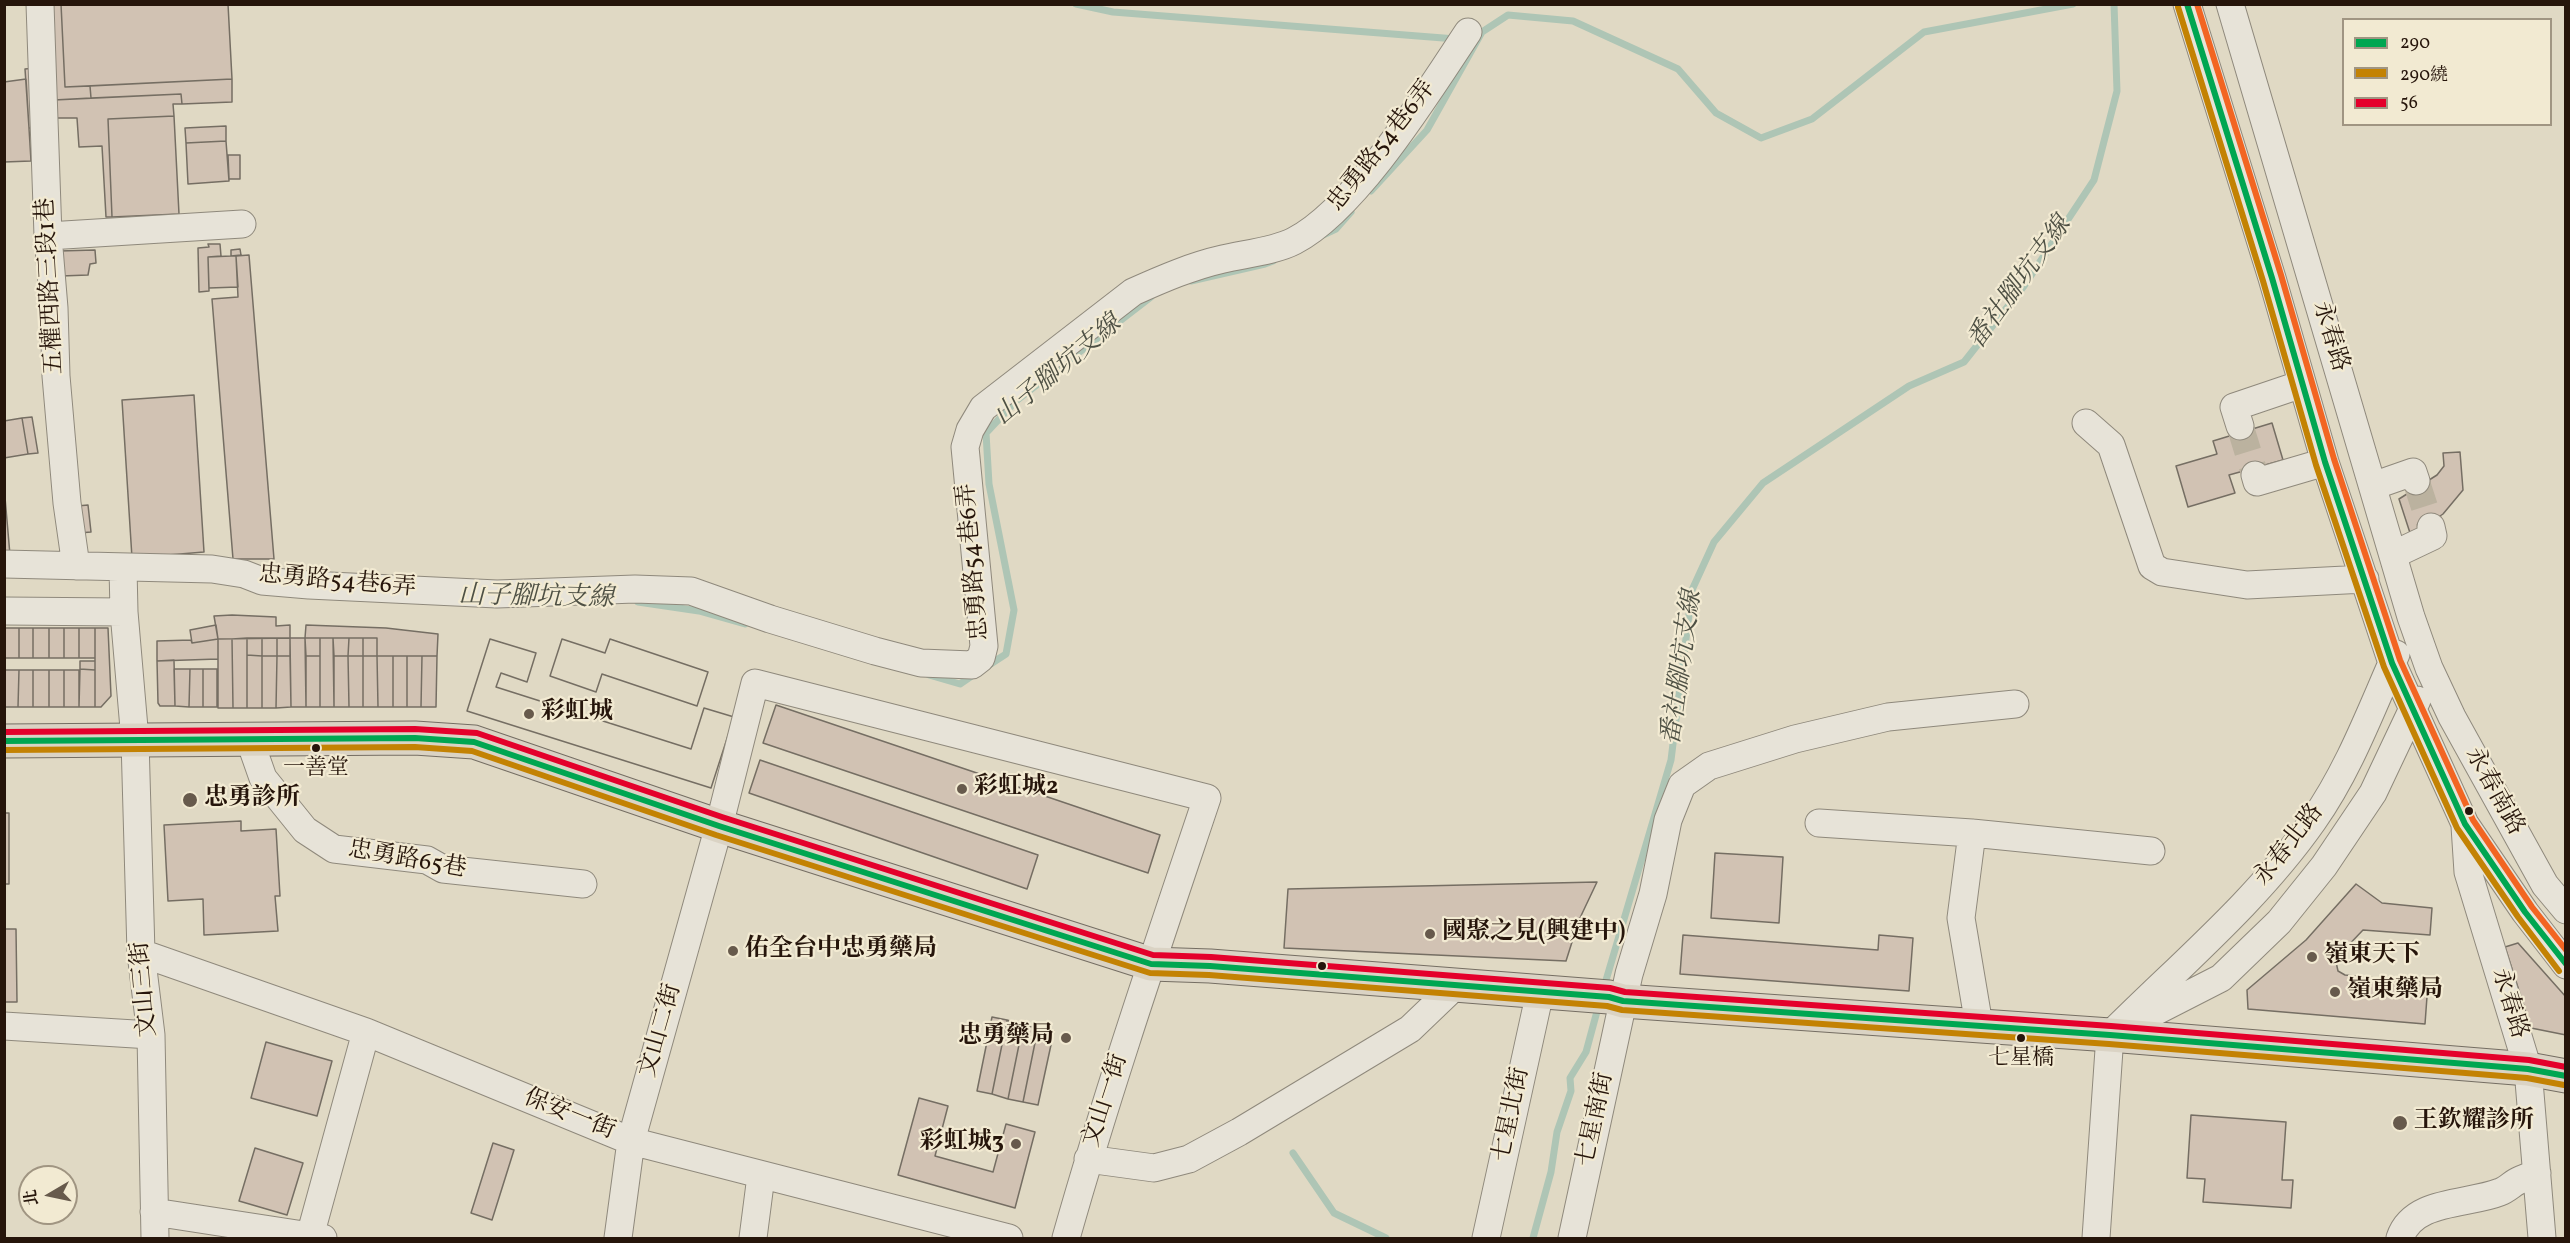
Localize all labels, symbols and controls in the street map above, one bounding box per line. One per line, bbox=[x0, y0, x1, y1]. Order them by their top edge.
legend bbox=[2342, 18, 2552, 126]
text: 290 bbox=[2400, 31, 2430, 56]
text: 290繞 bbox=[2400, 63, 2448, 88]
street label: 忠勇路54巷6弄 bbox=[1323, 76, 1443, 218]
text: 56 bbox=[2400, 91, 2418, 116]
street label: 五權西路三段1巷 bbox=[33, 197, 71, 375]
water label: 番社腳坑支線 bbox=[1963, 212, 2079, 356]
street label: 永春路 bbox=[2305, 298, 2353, 376]
water label: 山子腳坑支線 bbox=[989, 310, 1129, 434]
street label: 忠勇路54巷6弄 bbox=[954, 482, 996, 642]
street label: 忠勇路54巷6弄 bbox=[257, 562, 417, 604]
water label: 山子腳坑支線 bbox=[458, 582, 614, 616]
water label: 番社腳坑支線 bbox=[1658, 589, 1710, 747]
place label: 彩虹城 bbox=[541, 700, 613, 728]
marker: 彩虹城 bbox=[522, 707, 536, 721]
marker: 一善堂 bbox=[310, 742, 322, 754]
street label: 永春南路 bbox=[2457, 743, 2529, 841]
place label: 一善堂 bbox=[283, 757, 349, 783]
place label: 彩虹城2 bbox=[974, 775, 1058, 803]
marker: 彩虹城2 bbox=[955, 782, 969, 796]
place label: 忠勇診所 bbox=[204, 786, 300, 814]
marker: 忠勇診所 bbox=[181, 791, 199, 809]
street label: 永春北路 bbox=[2249, 799, 2331, 893]
unlabelled marker bbox=[2463, 805, 2475, 817]
street label: 忠勇路65巷 bbox=[346, 836, 468, 886]
place label: 國聚之見(興建中) bbox=[1442, 920, 1626, 948]
marker: 國聚之見(興建中) bbox=[1423, 927, 1437, 941]
place label: 佑全台中忠勇藥局 bbox=[745, 937, 937, 965]
street label: 文山三街 bbox=[127, 940, 165, 1038]
place label: 嶺東天下 bbox=[2324, 943, 2420, 971]
marker: 佑全台中忠勇藥局 bbox=[726, 944, 740, 958]
marker: 嶺東天下 bbox=[2305, 950, 2319, 964]
unlabelled marker bbox=[1316, 960, 1328, 972]
street label: 永春路 bbox=[2484, 965, 2532, 1043]
place label: 嶺東藥局 bbox=[2347, 978, 2443, 1006]
street label: 文山二街 bbox=[635, 981, 689, 1081]
marker: 嶺東藥局 bbox=[2328, 985, 2342, 999]
place label: 忠勇藥局 bbox=[958, 1024, 1054, 1052]
marker: 忠勇藥局 bbox=[1059, 1031, 1073, 1045]
marker: 七星橋 bbox=[2015, 1032, 2027, 1044]
place label: 七星橋 bbox=[1988, 1047, 2054, 1073]
street label: 文山一街 bbox=[1078, 1051, 1136, 1151]
street label: 七星北街 bbox=[1489, 1065, 1537, 1165]
street label: 七星南街 bbox=[1573, 1070, 1621, 1170]
street label: 保安一街 bbox=[519, 1085, 619, 1147]
place label: 王欽耀診所 bbox=[2414, 1109, 2534, 1137]
marker: 王欽耀診所 bbox=[2391, 1114, 2409, 1132]
place label: 彩虹城3 bbox=[920, 1130, 1004, 1158]
marker: 彩虹城3 bbox=[1009, 1137, 1023, 1151]
north arrow bbox=[18, 1165, 78, 1225]
text: 北 bbox=[20, 1188, 44, 1207]

